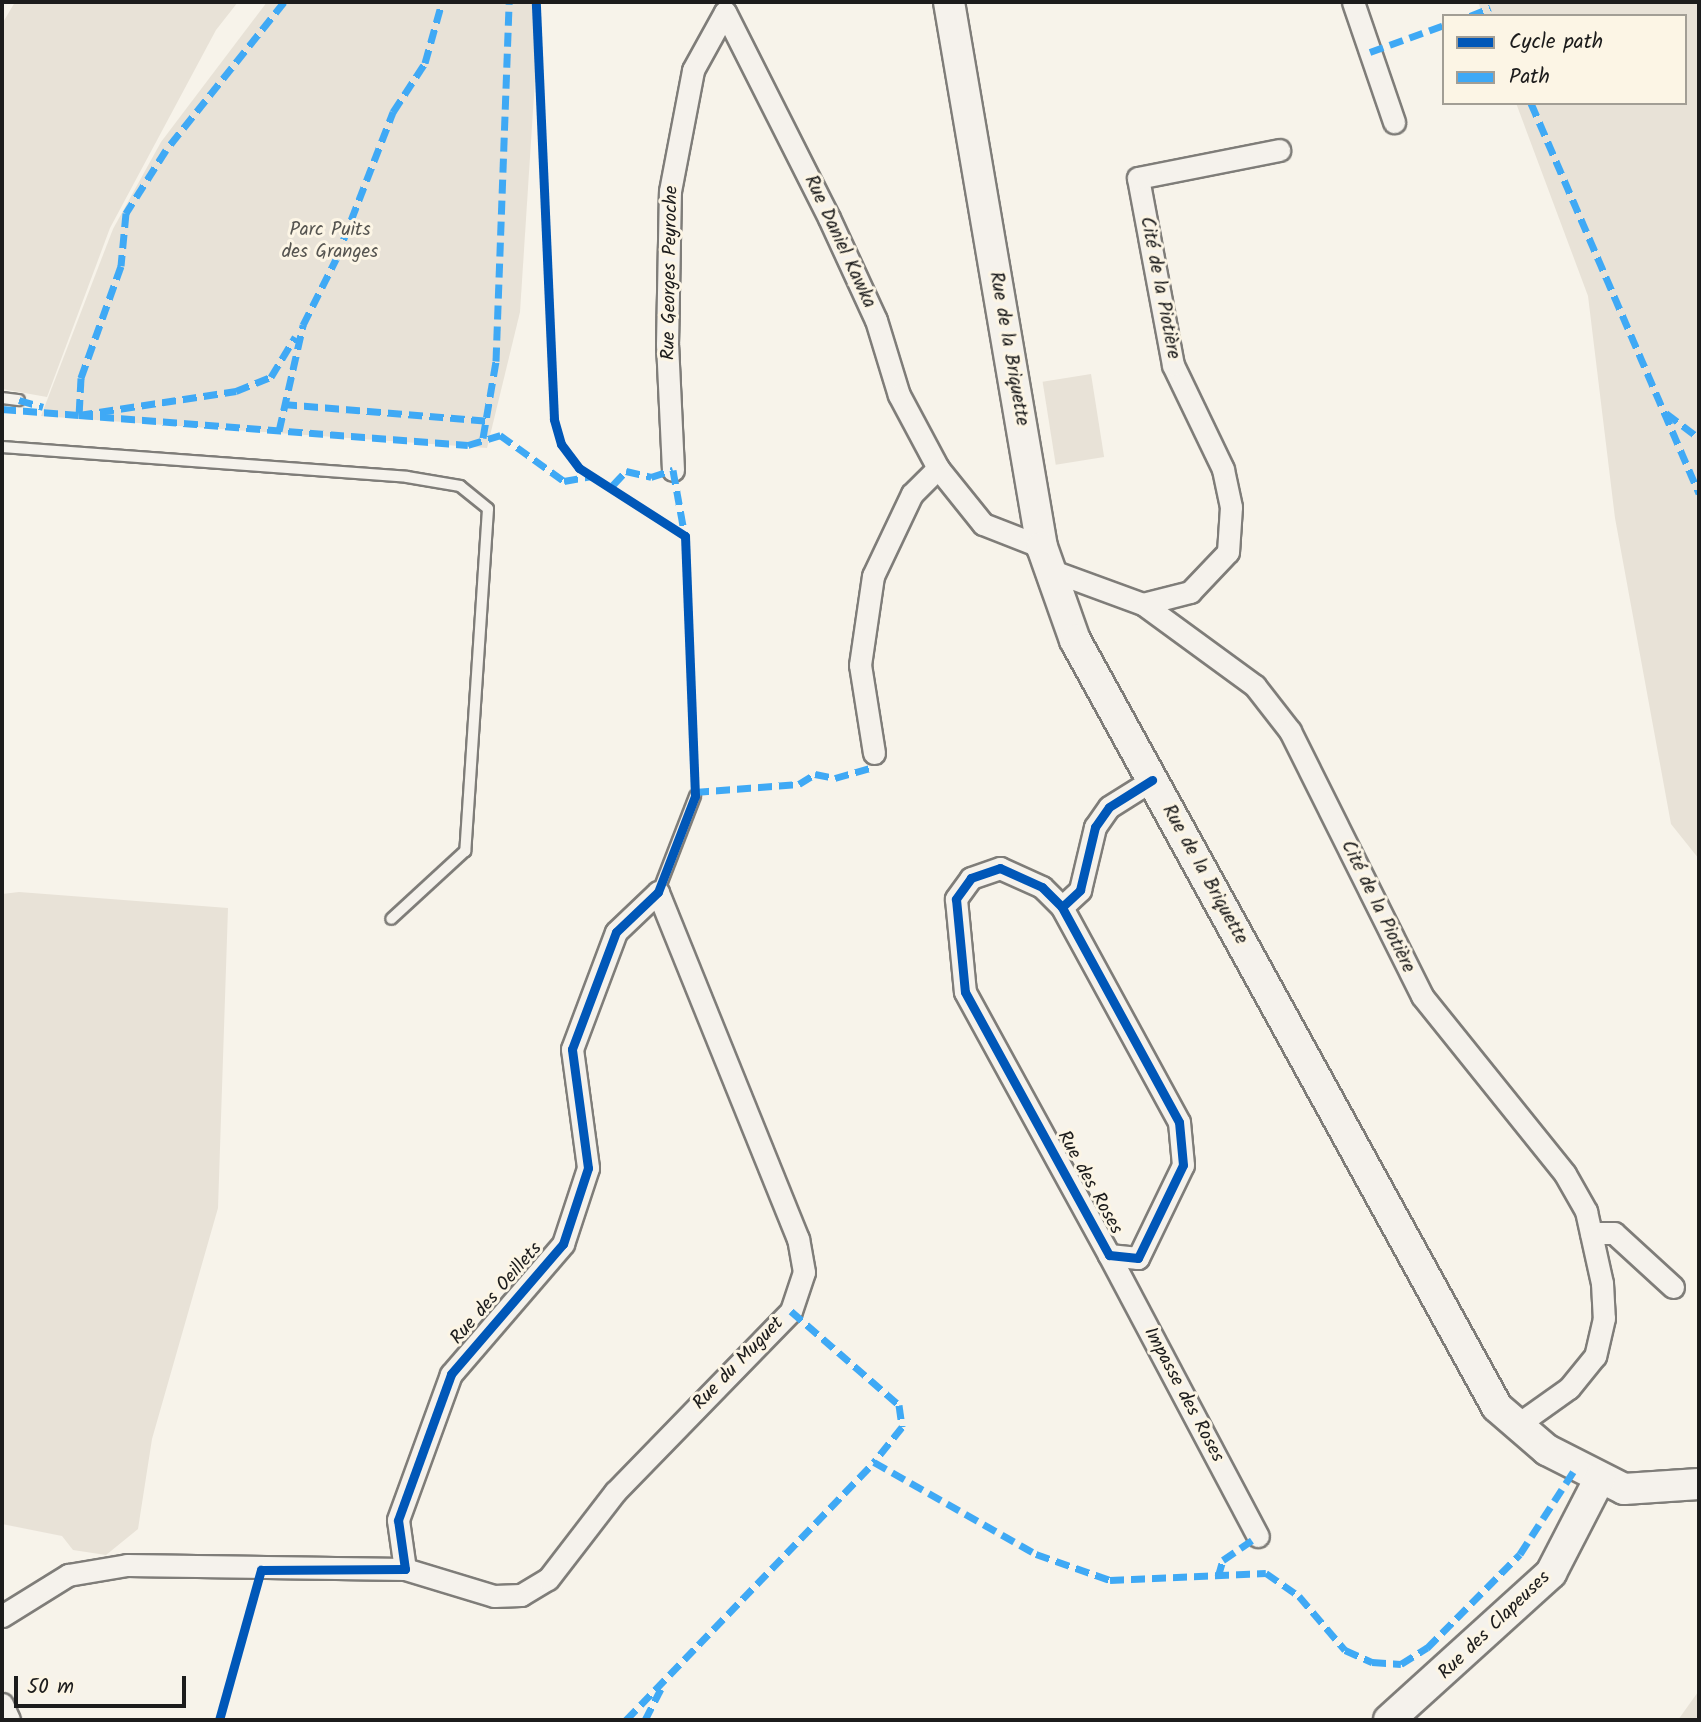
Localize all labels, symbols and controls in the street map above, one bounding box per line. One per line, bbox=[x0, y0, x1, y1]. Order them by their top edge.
legend bbox=[1442, 14, 1687, 105]
text: Cycle path bbox=[1509, 26, 1603, 59]
text: Path bbox=[1509, 61, 1550, 94]
street label: Rue Daniel Kawka bbox=[798, 172, 880, 312]
street label: Rue Georges Peyroche bbox=[658, 186, 684, 360]
street label: Cité de la Piotière bbox=[1134, 215, 1184, 361]
park label: Parc Puits des Granges bbox=[282, 220, 378, 264]
street label: Rue de la Briquette bbox=[983, 270, 1033, 428]
street label: Rue de la Briquette bbox=[1156, 801, 1252, 949]
street label: Cité de la Piotière bbox=[1335, 837, 1419, 977]
street label: Rue des Roses bbox=[1051, 1127, 1127, 1239]
street label: Rue des Oeillets bbox=[446, 1238, 548, 1350]
street label: Rue du Muguet bbox=[689, 1313, 789, 1415]
street label: Impasse des Roses bbox=[1138, 1324, 1228, 1466]
street label: Rue des Clapeuses bbox=[1434, 1567, 1556, 1685]
scale bar bbox=[18, 1662, 189, 1706]
text: 50 m bbox=[27, 1671, 74, 1704]

